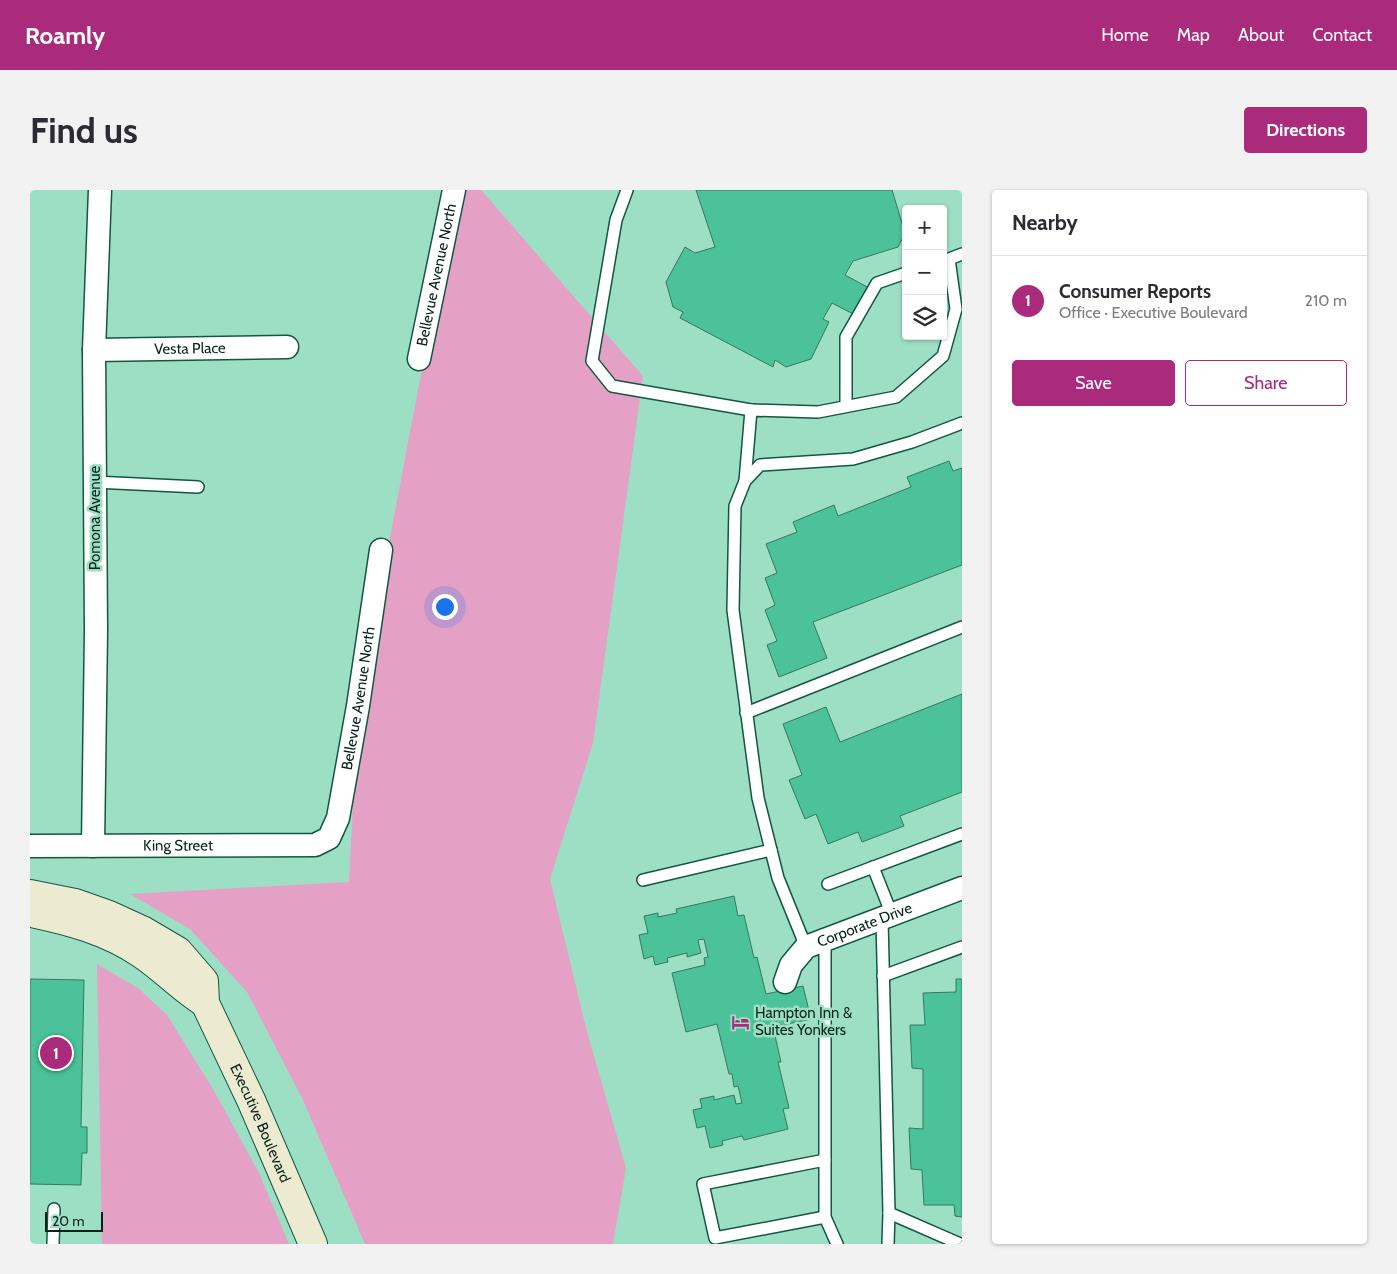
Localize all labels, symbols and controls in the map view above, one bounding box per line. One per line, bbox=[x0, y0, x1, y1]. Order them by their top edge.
text: Roamly bbox=[25, 21, 105, 50]
text: Home bbox=[1101, 24, 1149, 46]
text: Map bbox=[1177, 24, 1210, 46]
text: About bbox=[1238, 24, 1284, 46]
text: Contact bbox=[1312, 24, 1372, 46]
button: Directions bbox=[1244, 107, 1367, 153]
text: Find us bbox=[30, 109, 138, 152]
street label: Bellevue Avenue North bbox=[413, 202, 460, 348]
map controls bbox=[902, 205, 947, 340]
button: + bbox=[902, 205, 947, 250]
text: Nearby bbox=[1012, 210, 1078, 235]
button: − bbox=[902, 250, 947, 295]
text: Consumer Reports bbox=[1059, 280, 1211, 303]
text: 1 bbox=[1025, 291, 1031, 310]
text: 210 m bbox=[1305, 291, 1347, 310]
button: layers bbox=[902, 295, 947, 340]
text: Office · Executive Boulevard bbox=[1059, 303, 1248, 322]
street label: Vesta Place bbox=[154, 339, 226, 358]
button: Save bbox=[1012, 360, 1175, 406]
button: Share bbox=[1185, 360, 1347, 406]
street label: Pomona Avenue bbox=[86, 465, 104, 570]
your location bbox=[432, 594, 458, 620]
street label: Bellevue Avenue North bbox=[338, 625, 379, 772]
street label: King Street bbox=[143, 836, 213, 855]
street label: Corporate Drive bbox=[815, 899, 915, 951]
place label: Hampton Inn & Suites Yonkers bbox=[755, 1004, 852, 1039]
hotel icon: Hampton Inn & Suites Yonkers bbox=[731, 1012, 751, 1032]
pin: 1 bbox=[40, 1034, 72, 1072]
street label: Executive Boulevard bbox=[226, 1061, 294, 1185]
scale bar bbox=[45, 1209, 102, 1232]
text: 20 m bbox=[52, 1212, 85, 1230]

